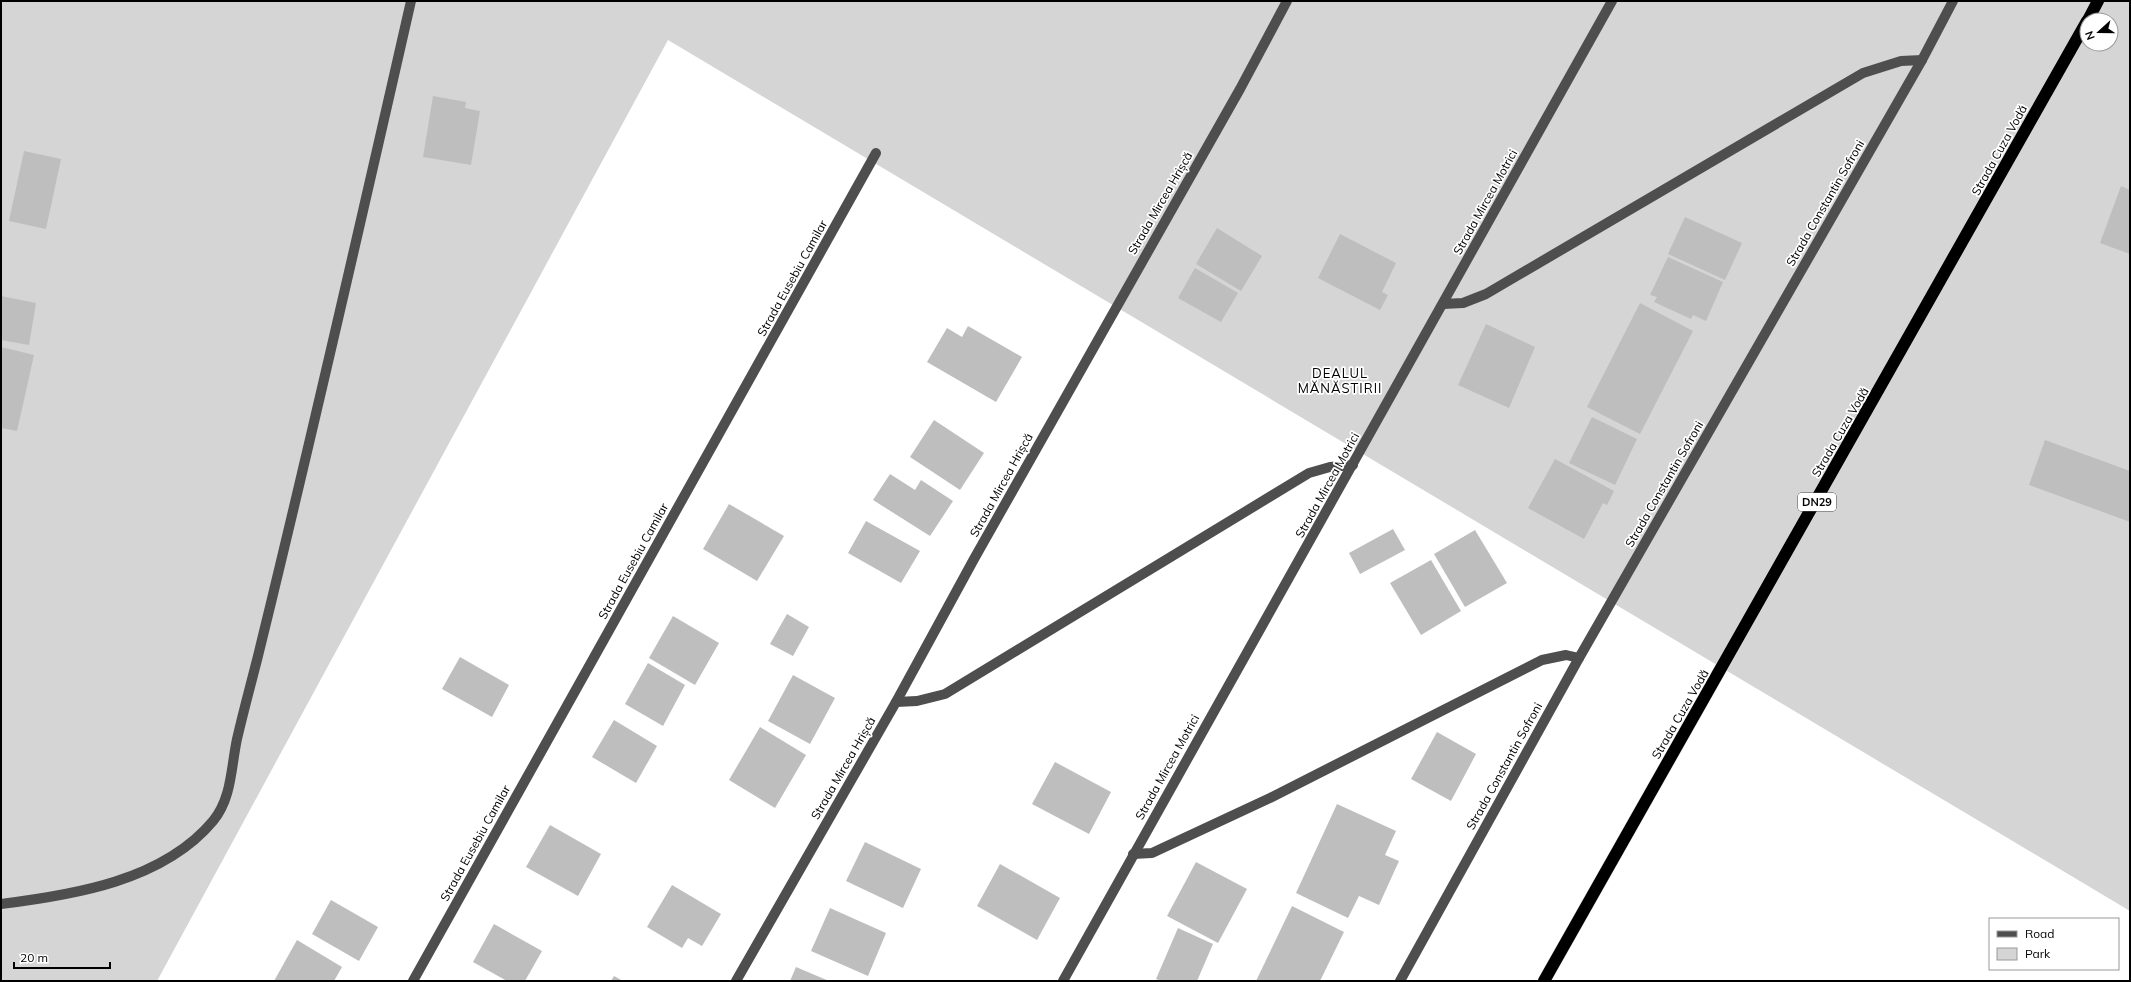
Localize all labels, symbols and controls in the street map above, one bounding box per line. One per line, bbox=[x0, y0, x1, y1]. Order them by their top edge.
north arrow bbox=[2079, 12, 2119, 52]
text: N bbox=[2082, 29, 2098, 42]
street label: Strada Cuza Vodă bbox=[1968, 102, 2030, 198]
street label: Strada Constantin Sofroni bbox=[1783, 137, 1867, 269]
street label: Strada Mircea Motrici bbox=[1450, 147, 1520, 257]
street label: Strada Mircea Hrișcă bbox=[1124, 149, 1196, 258]
street label: Strada Eusebiu Camilar bbox=[754, 217, 830, 339]
district label: DEALUL MĂNĂSTIRII bbox=[1298, 365, 1382, 396]
street label: Strada Cuza Vodă bbox=[1808, 384, 1872, 480]
street label: Strada Constantin Sofroni bbox=[1622, 418, 1706, 550]
street label: Strada Mircea Motrici bbox=[1292, 430, 1362, 540]
street label: Strada Mircea Hrișcă bbox=[966, 431, 1037, 540]
road number: DN29 bbox=[1798, 493, 1836, 511]
street label: Strada Eusebiu Camilar bbox=[595, 500, 671, 622]
street label: Strada Cuza Vodă bbox=[1648, 666, 1712, 762]
street label: Strada Constantin Sofroni bbox=[1463, 700, 1545, 832]
street label: Strada Mircea Motrici bbox=[1132, 712, 1202, 822]
street label: Strada Mircea Hrișcă bbox=[807, 714, 879, 823]
street label: Strada Eusebiu Camilar bbox=[437, 782, 513, 904]
legend bbox=[1989, 918, 2119, 970]
text: Road bbox=[2025, 926, 2054, 941]
scale bar bbox=[14, 944, 110, 970]
text: Park bbox=[2025, 946, 2051, 961]
text: 20 m bbox=[20, 950, 48, 965]

